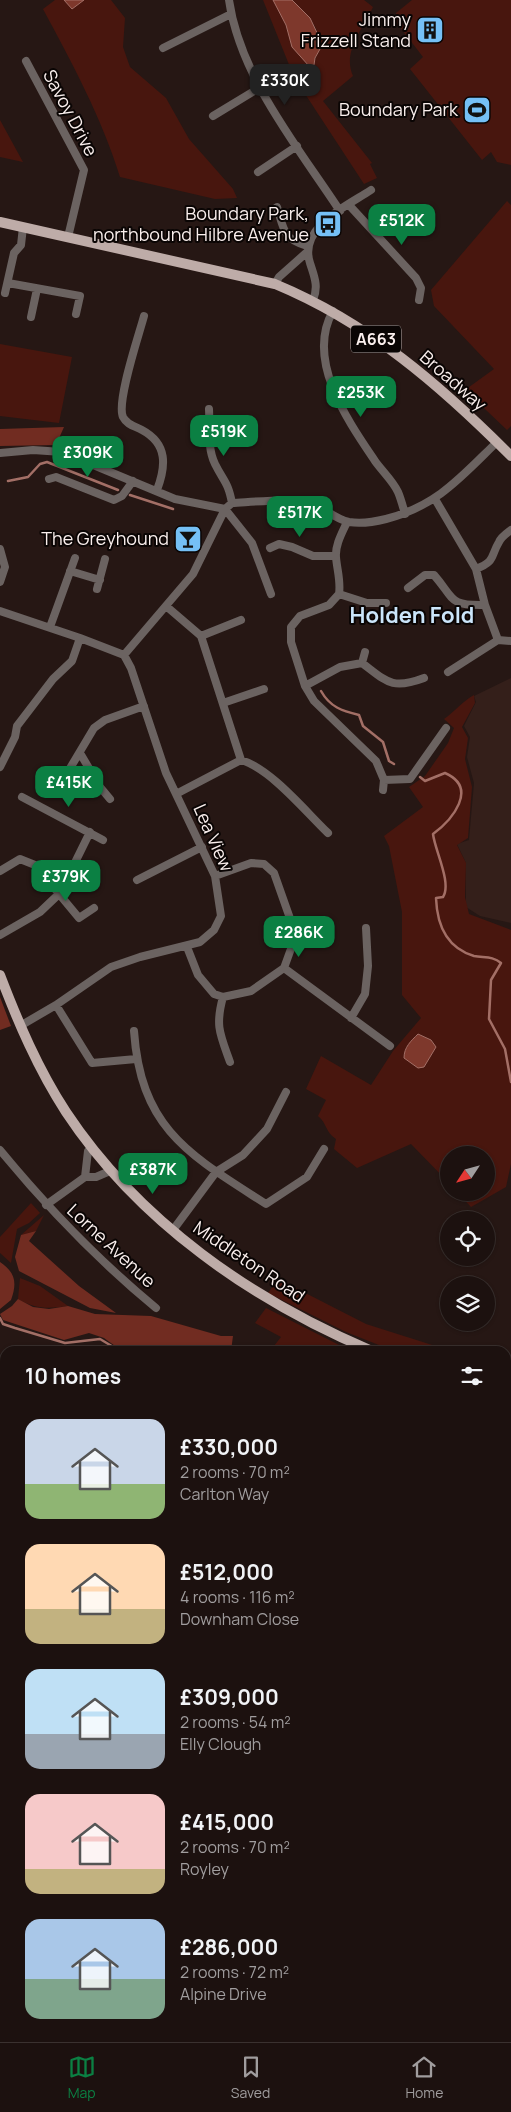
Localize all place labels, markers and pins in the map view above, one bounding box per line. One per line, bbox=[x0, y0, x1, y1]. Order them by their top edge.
place label: Jimmy Frizzell Stand bbox=[301, 7, 411, 52]
building icon: Jimmy Frizzell Stand bbox=[415, 15, 445, 45]
pin: £330K bbox=[250, 64, 320, 106]
sports icon: Boundary Park bbox=[462, 95, 492, 125]
place label: Boundary Park bbox=[339, 97, 459, 121]
place label: Boundary Park, northbound Hilbre Avenue bbox=[93, 201, 309, 246]
pin: £512K bbox=[367, 204, 437, 246]
bus stop icon: Boundary Park, northbound Hilbre Avenue bbox=[313, 209, 343, 239]
pin: £253K bbox=[326, 376, 396, 418]
pin: £519K bbox=[189, 414, 259, 457]
pin: £309K bbox=[53, 436, 123, 478]
pin: £517K bbox=[265, 496, 335, 538]
bar icon: The Greyhound bbox=[173, 524, 203, 554]
place label: The Greyhound bbox=[41, 526, 169, 550]
pin: £415K bbox=[34, 766, 104, 808]
pin: £379K bbox=[31, 860, 101, 902]
pin: £286K bbox=[264, 916, 334, 958]
pin: £387K bbox=[118, 1152, 188, 1195]

